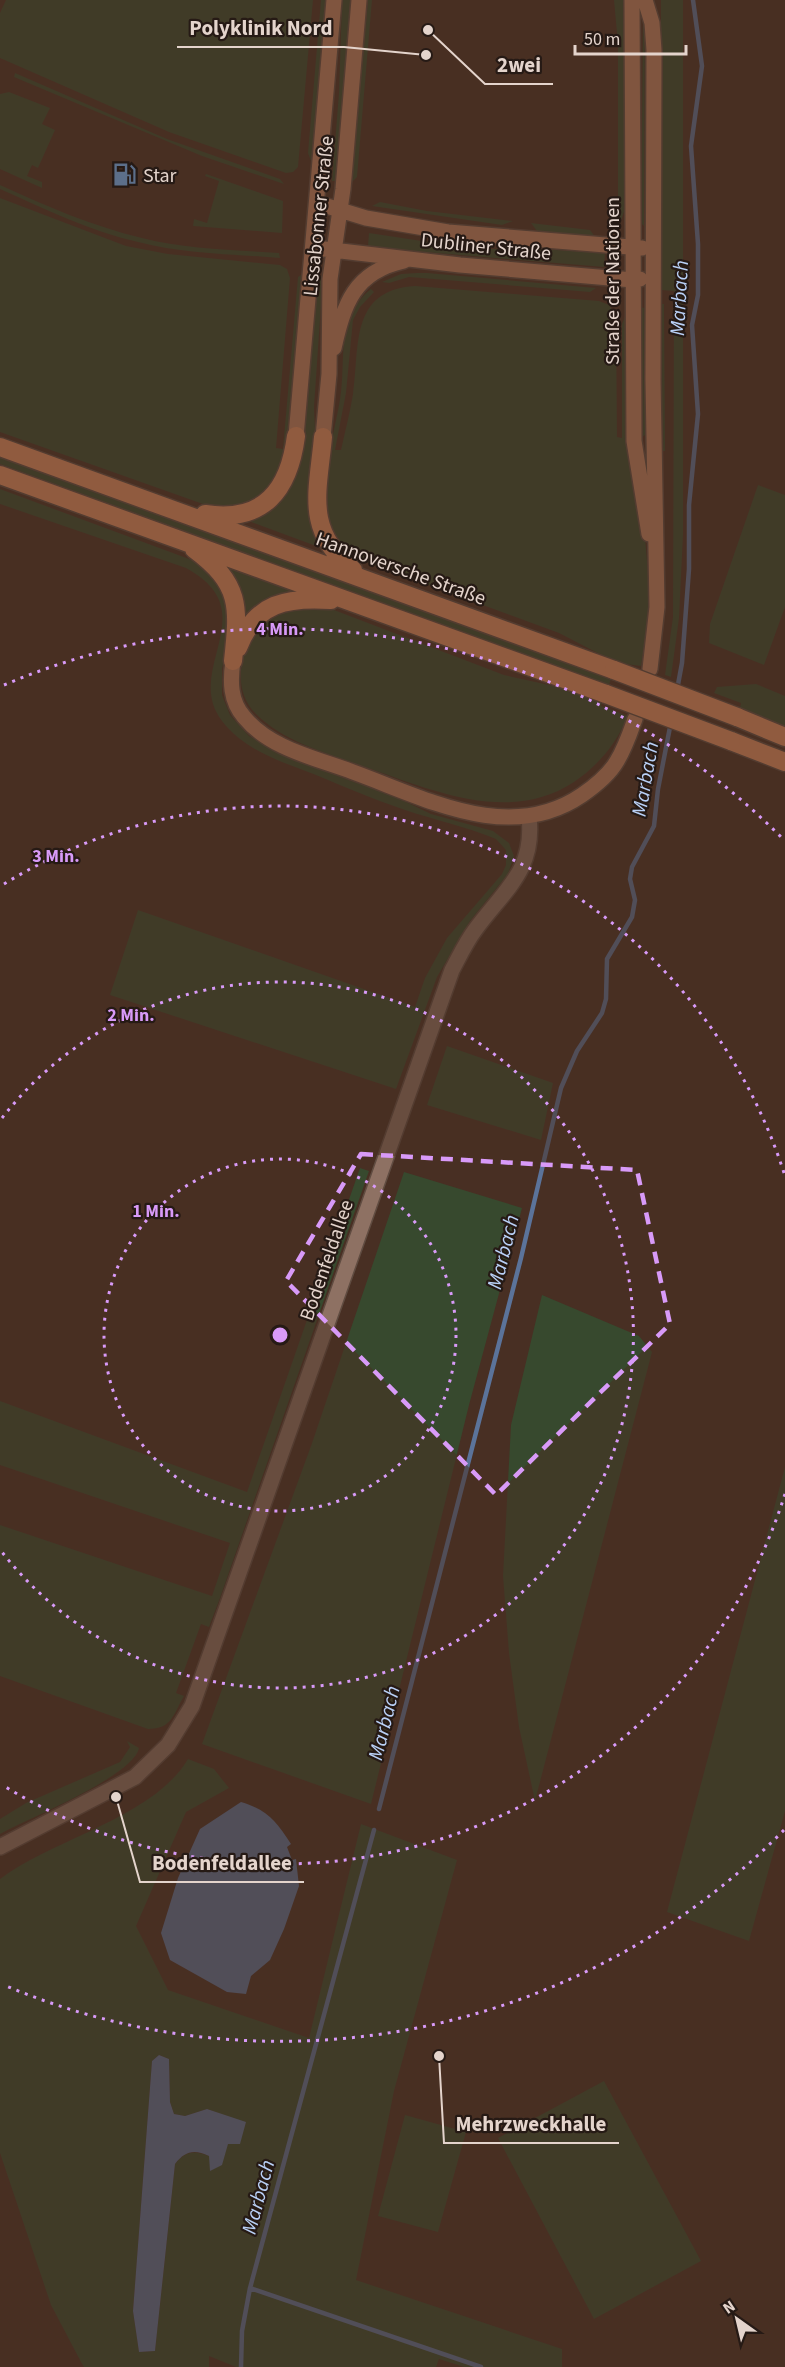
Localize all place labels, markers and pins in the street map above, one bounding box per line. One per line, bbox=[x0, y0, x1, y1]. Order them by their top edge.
callout: Polyklinik Nord bbox=[177, 8, 344, 47]
callout: 2wei bbox=[485, 45, 553, 84]
fuel station icon: Star bbox=[112, 162, 138, 188]
place label: Star bbox=[143, 162, 177, 190]
centre of rings bbox=[270, 1325, 290, 1345]
callout: Bodenfeldallee bbox=[140, 1843, 304, 1882]
callout: Mehrzweckhalle bbox=[444, 2104, 619, 2143]

